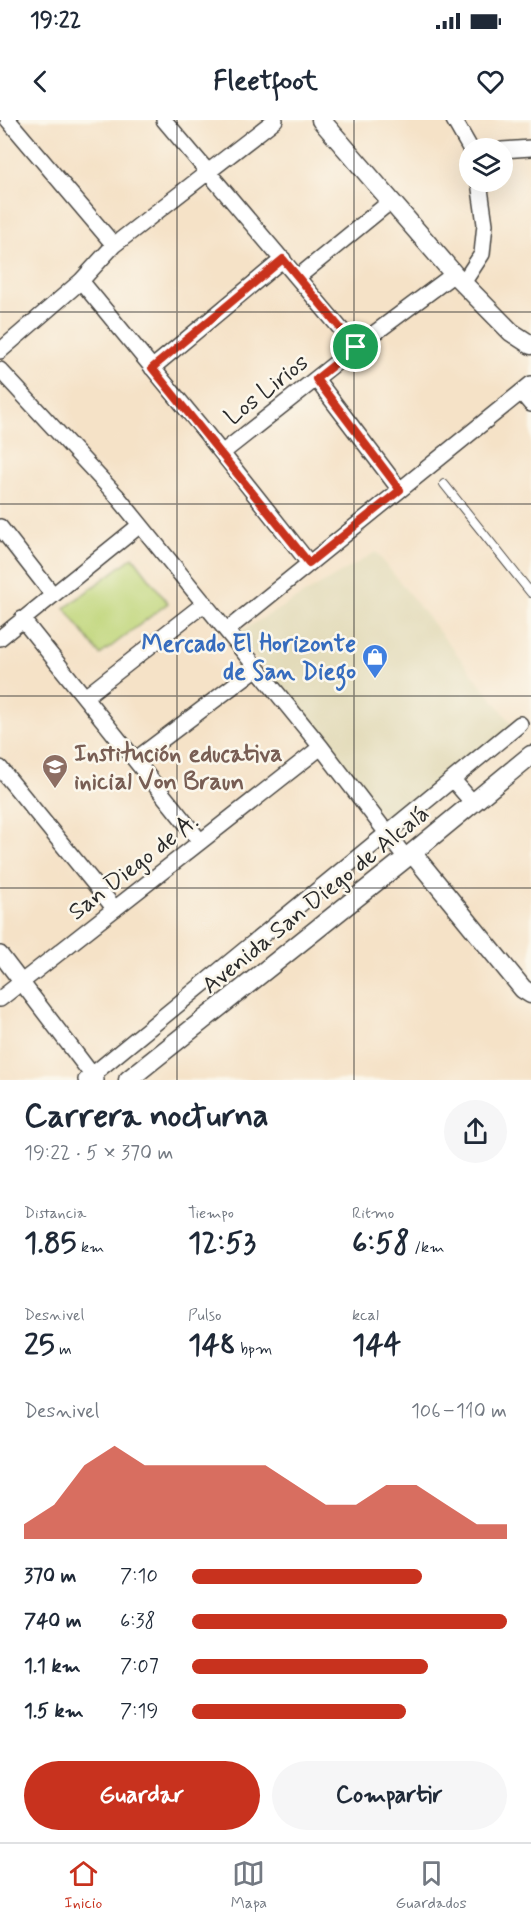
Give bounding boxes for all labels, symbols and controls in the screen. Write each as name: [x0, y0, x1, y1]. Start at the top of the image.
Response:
text: 19:22: [30, 7, 81, 35]
text: Fleetfoot: [213, 64, 318, 99]
icon: back: [24, 65, 57, 98]
icon: heart: [474, 65, 507, 98]
map controls: [459, 138, 513, 192]
button: layers: [459, 138, 513, 192]
pin: [330, 321, 381, 372]
icon: arrive: [339, 330, 372, 363]
street label: Los Lirios: [219, 347, 316, 433]
place label: Mercado El Horizonte de San Diego: [142, 629, 356, 691]
shop icon: Mercado El Horizonte de San Diego: [360, 642, 390, 680]
place label: Institución educativa inicial Von Braun: [74, 739, 282, 798]
school or university icon: Institución educativa inicial Von Braun: [40, 752, 70, 790]
street label: Avenida San Diego de Alcalá: [196, 799, 436, 1002]
street label: San Diego de A.: [62, 807, 205, 928]
text: Carrera nocturna: [24, 1095, 269, 1139]
button: share: [444, 1100, 507, 1163]
text: 19:22 · 5 × 370 m: [24, 1140, 173, 1167]
text: Distancia: [24, 1203, 86, 1224]
text: Tiempo: [188, 1203, 234, 1224]
text: Ritmo: [352, 1203, 394, 1224]
text: 1.85: [24, 1224, 77, 1263]
text: 12:53: [188, 1224, 256, 1263]
text: 6:58: [352, 1224, 410, 1263]
text: km: [77, 1237, 104, 1258]
text: /km: [410, 1237, 444, 1258]
text: Desnivel: [24, 1305, 84, 1326]
text: Pulso: [188, 1305, 222, 1326]
text: kcal: [352, 1305, 379, 1326]
text: 25: [24, 1326, 55, 1365]
text: 148: [188, 1326, 236, 1365]
text: 144: [352, 1326, 401, 1365]
text: m: [55, 1339, 72, 1360]
text: bpm: [236, 1339, 272, 1360]
text: Desnivel: [24, 1398, 99, 1425]
text: 106–110 m: [411, 1398, 507, 1425]
text: 370 m: [24, 1563, 76, 1590]
text: 7:10: [120, 1563, 158, 1590]
text: 740 m: [24, 1608, 82, 1635]
text: 6:38: [120, 1608, 156, 1635]
text: 1.1 km: [24, 1653, 81, 1680]
text: 7:07: [120, 1653, 159, 1680]
text: 1.5 km: [24, 1698, 84, 1725]
text: 7:19: [120, 1698, 158, 1725]
button: Guardar: [24, 1761, 260, 1830]
button: Compartir: [272, 1761, 507, 1830]
tab: Inicio: [64, 1857, 102, 1914]
tab: Mapa: [231, 1857, 267, 1914]
tab: Guardados: [396, 1857, 467, 1914]

